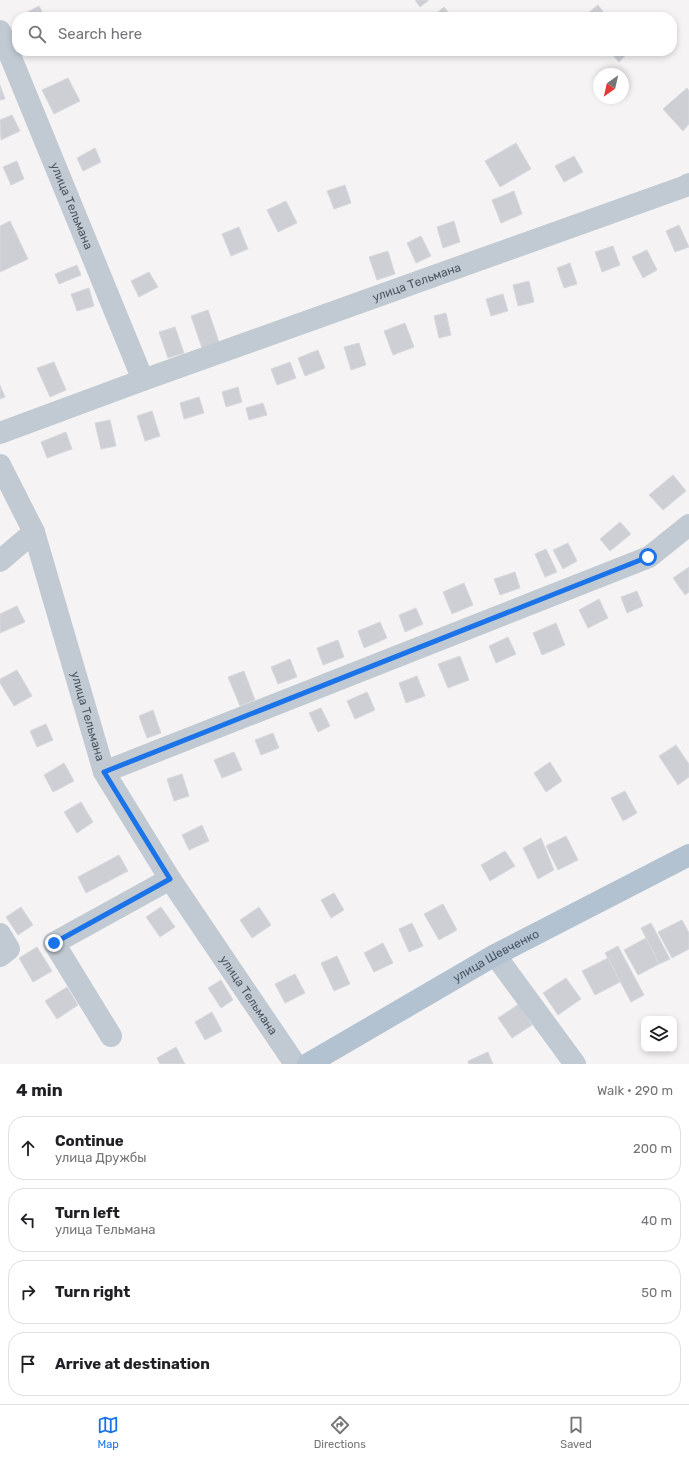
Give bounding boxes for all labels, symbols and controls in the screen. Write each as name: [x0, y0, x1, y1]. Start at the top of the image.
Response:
search box: [12, 12, 677, 56]
icon: search: [26, 23, 48, 45]
text: Search here: [58, 25, 142, 43]
north arrow: [593, 68, 629, 104]
street label: улица Тельмана: [48, 160, 96, 252]
street label: улица Тельмана: [370, 260, 463, 304]
route start: [639, 548, 657, 566]
street label: улица Тельмана: [68, 670, 107, 763]
street label: улица Шевченко: [450, 926, 542, 985]
route end: [45, 934, 63, 952]
street label: улица Тельмана: [217, 953, 280, 1038]
map controls: [641, 1016, 677, 1052]
button: layers: [641, 1016, 677, 1052]
text: 4 min: [16, 1080, 63, 1100]
text: Walk · 290 m: [597, 1083, 673, 1098]
text: Continue: [55, 1132, 124, 1150]
icon: ahead: [17, 1137, 39, 1159]
text: 200 m: [633, 1141, 672, 1156]
text: улица Дружбы: [55, 1150, 147, 1165]
text: Turn left: [55, 1204, 120, 1222]
icon: left: [17, 1209, 39, 1231]
text: 40 m: [641, 1213, 672, 1228]
text: улица Тельмана: [55, 1222, 156, 1237]
icon: right: [17, 1281, 39, 1303]
text: Turn right: [55, 1283, 130, 1301]
text: 50 m: [641, 1285, 672, 1300]
icon: arrive: [17, 1353, 39, 1375]
text: Arrive at destination: [55, 1355, 210, 1373]
tab: Map: [97, 1414, 119, 1451]
tab: Directions: [314, 1414, 366, 1451]
tab: Saved: [560, 1414, 592, 1451]

